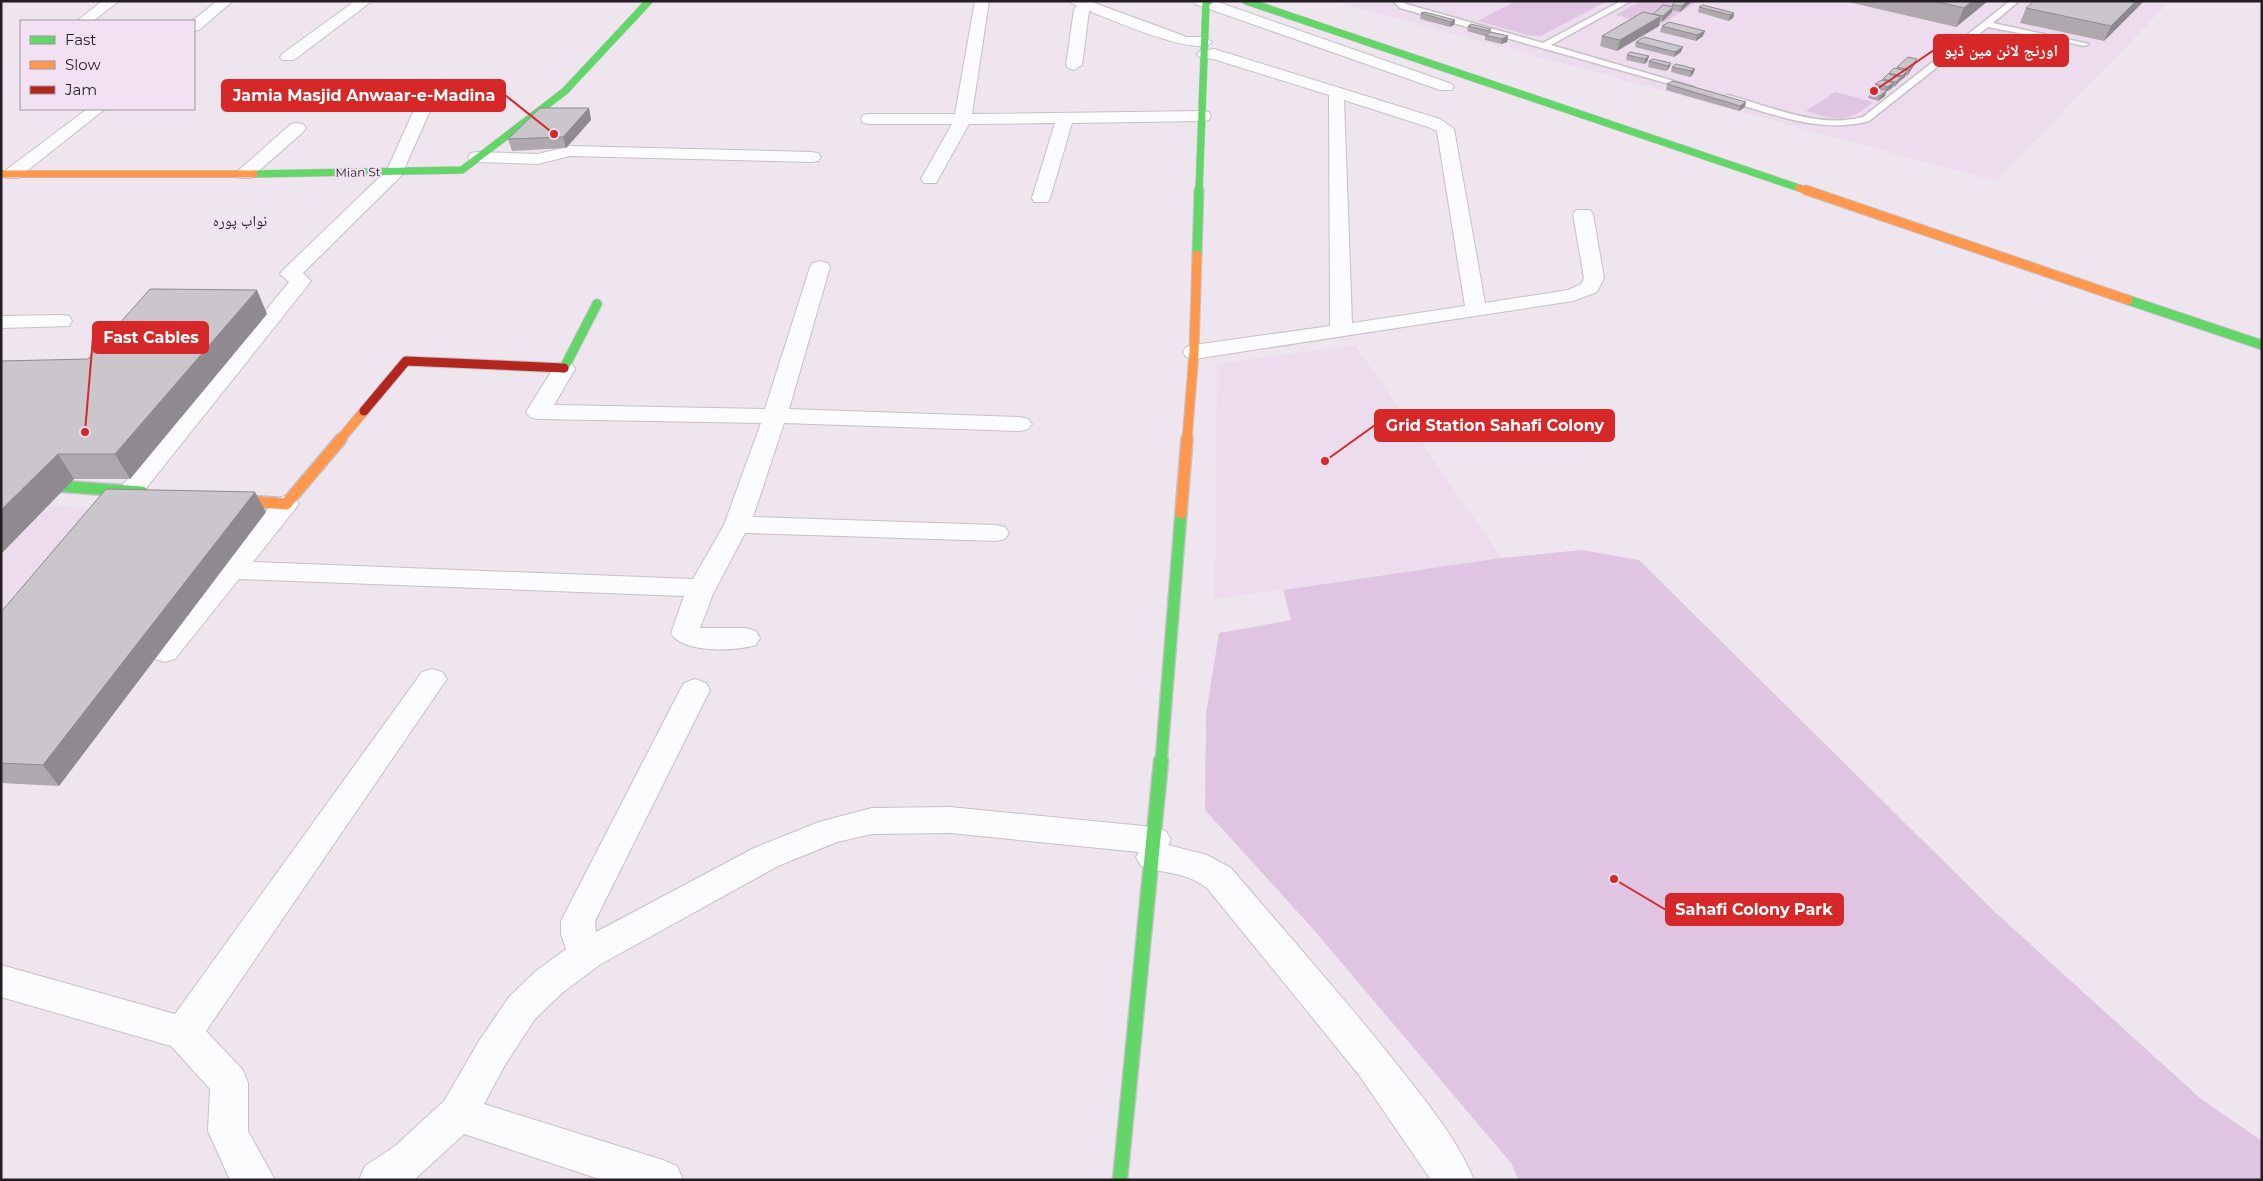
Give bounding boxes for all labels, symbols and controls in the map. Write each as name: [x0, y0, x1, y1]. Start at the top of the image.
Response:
legend: [20, 20, 195, 110]
text: Fast: [65, 30, 96, 49]
callout: اورنج لائن مین ڈپو: [1934, 35, 2068, 66]
text: اورنج لائن مین ڈپو: [1944, 41, 2058, 61]
text: Slow: [65, 55, 101, 74]
text: Jam: [64, 80, 97, 99]
callout: Jamia Masjid Anwaar-e-Madina: [222, 80, 505, 111]
text: Jamia Masjid Anwaar-e-Madina: [232, 86, 495, 105]
street label: Mian St: [335, 164, 381, 180]
district label: نواب پورہ: [213, 211, 267, 230]
callout: Fast Cables: [93, 322, 208, 353]
text: Fast Cables: [103, 328, 199, 347]
callout: Grid Station Sahafi Colony: [1375, 410, 1614, 441]
text: Grid Station Sahafi Colony: [1386, 416, 1605, 435]
callout: Sahafi Colony Park: [1666, 894, 1843, 925]
text: Sahafi Colony Park: [1675, 900, 1833, 919]

